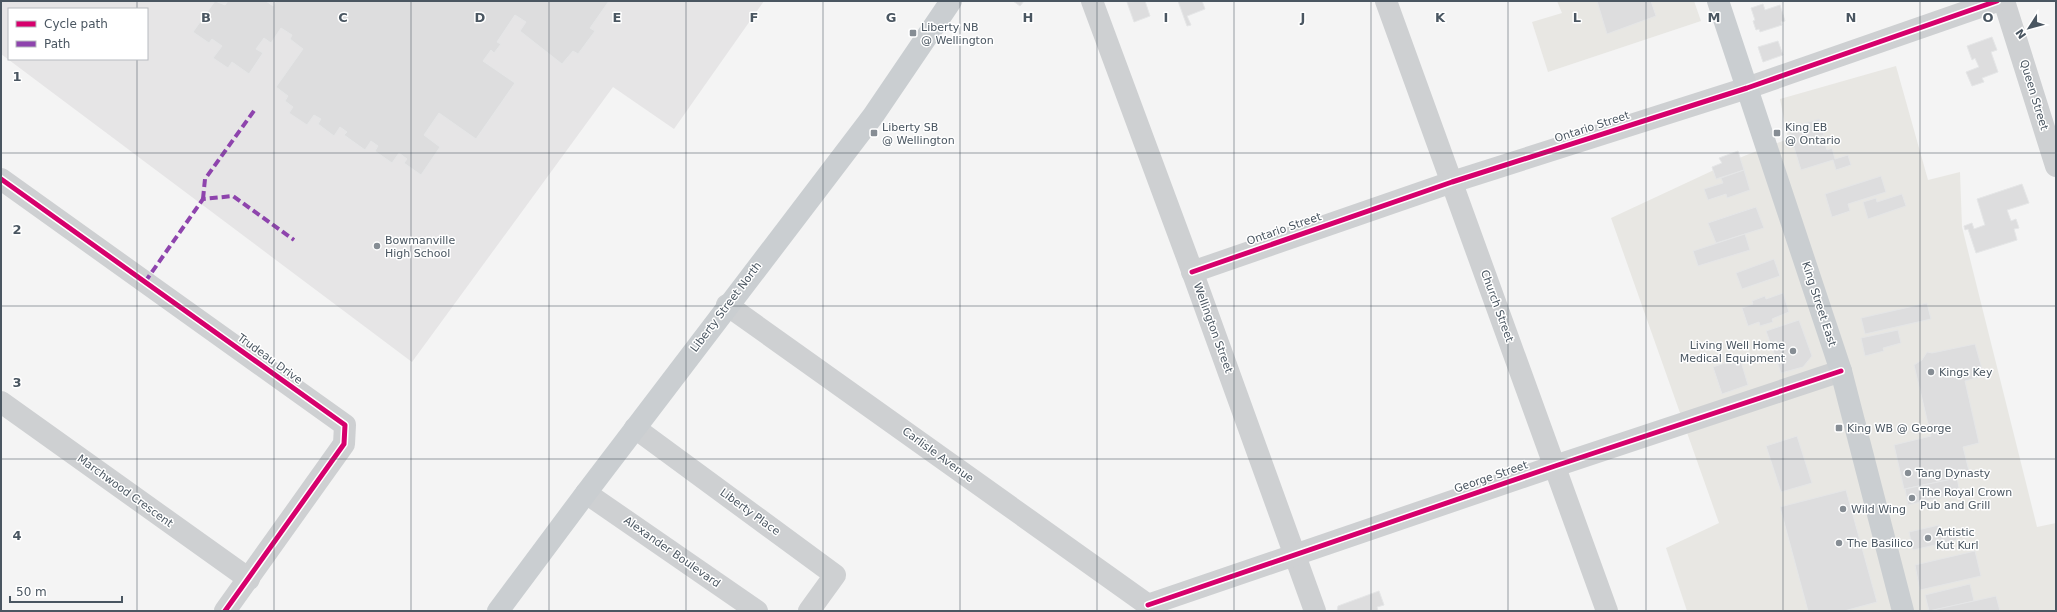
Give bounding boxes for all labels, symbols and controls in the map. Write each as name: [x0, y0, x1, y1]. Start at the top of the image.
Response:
legend: [8, 8, 148, 60]
north arrow: [2009, 8, 2049, 48]
text: B: [201, 10, 211, 25]
text: C: [338, 10, 348, 25]
text: D: [475, 10, 486, 25]
text: E: [613, 10, 621, 25]
text: F: [750, 10, 758, 25]
text: G: [886, 10, 896, 25]
text: H: [1023, 10, 1033, 25]
text: I: [1164, 10, 1168, 25]
text: J: [1300, 10, 1305, 25]
text: K: [1435, 10, 1446, 25]
text: L: [1573, 10, 1581, 25]
text: M: [1708, 10, 1720, 25]
text: N: [1846, 10, 1856, 25]
text: O: [1982, 10, 1994, 25]
text: Cycle path: [44, 17, 108, 31]
place label: Liberty NB @ Wellington: [921, 21, 994, 47]
text: N: [2013, 26, 2029, 41]
marker: Liberty NB @ Wellington: [908, 28, 918, 38]
text: Path: [44, 37, 70, 51]
street label: Queen Street: [2017, 58, 2051, 132]
text: 1: [12, 69, 22, 84]
street label: Ontario Street: [1553, 109, 1632, 145]
place label: Liberty SB @ Wellington: [882, 121, 955, 147]
place label: King EB @ Ontario: [1785, 121, 1841, 147]
marker: Liberty SB @ Wellington: [869, 128, 879, 138]
marker: King EB @ Ontario: [1772, 128, 1782, 138]
street label: Ontario Street: [1245, 210, 1324, 248]
text: 2: [12, 222, 22, 237]
place label: Bowmanville High School: [385, 234, 455, 260]
marker: Bowmanville High School: [372, 241, 382, 251]
street label: Liberty Street North: [688, 259, 764, 355]
street label: King Street East: [1799, 260, 1839, 349]
street label: Church Street: [1478, 268, 1516, 344]
street label: Wellington Street: [1191, 281, 1236, 376]
street label: Trudeau Drive: [234, 331, 305, 387]
place label: Living Well Home Medical Equipment: [1680, 339, 1786, 365]
marker: Living Well Home Medical Equipment: [1788, 346, 1798, 356]
place label: Kings Key: [1939, 366, 1993, 379]
marker: Kings Key: [1926, 367, 1936, 377]
text: 3: [12, 375, 22, 390]
place label: King WB @ George: [1847, 422, 1951, 435]
marker: King WB @ George: [1834, 423, 1844, 433]
street label: Carlisle Avenue: [900, 425, 976, 485]
street label: Marchwood Crescent: [75, 452, 176, 530]
street label: George Street: [1452, 458, 1530, 496]
place label: Tang Dynasty: [1915, 467, 1991, 480]
marker: Tang Dynasty: [1903, 468, 1913, 478]
street label: Liberty Place: [717, 486, 783, 538]
place label: The Royal Crown Pub and Grill: [1919, 486, 2012, 512]
marker: The Royal Crown Pub and Grill: [1907, 493, 1917, 503]
place label: Wild Wing: [1851, 503, 1906, 516]
marker: Wild Wing: [1838, 504, 1848, 514]
street label: Alexander Boulevard: [621, 514, 723, 590]
place label: Artistic Kut Kurl: [1936, 526, 1979, 552]
text: 4: [12, 528, 22, 543]
marker: Artistic Kut Kurl: [1923, 533, 1933, 543]
place label: The Basilico: [1846, 537, 1913, 550]
marker: The Basilico: [1834, 538, 1844, 548]
scale bar: [10, 578, 122, 604]
text: 50 m: [16, 585, 47, 599]

